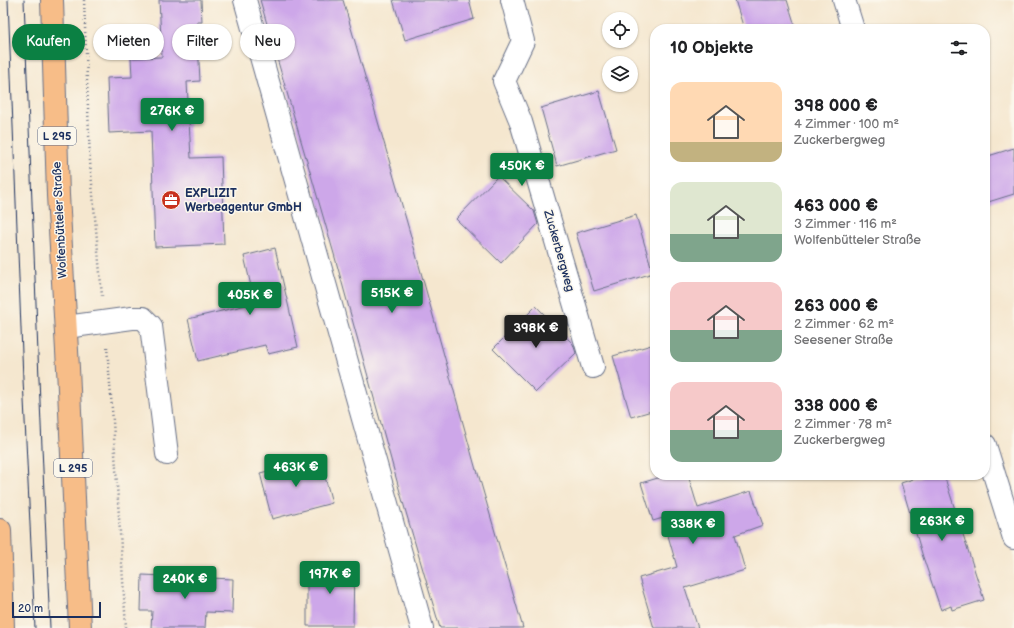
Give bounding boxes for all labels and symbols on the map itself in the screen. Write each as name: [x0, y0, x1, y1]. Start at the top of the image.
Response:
pin: 276K €: [139, 98, 205, 132]
road number: L 295: [38, 127, 76, 145]
pin: 450K €: [489, 153, 555, 187]
street label: Wolfenbütteler Straße: [49, 161, 71, 279]
place label: EXPLIZIT Werbeagentur GmbH: [185, 186, 302, 215]
office icon: EXPLIZIT Werbeagentur GmbH: [160, 189, 182, 211]
street label: Zuckerbergweg: [540, 208, 578, 294]
pin: 515K €: [359, 280, 425, 314]
pin: 405K €: [217, 282, 283, 316]
pin: 398K €: [503, 315, 569, 349]
pin: 463K €: [263, 454, 329, 488]
road number: L 295: [54, 459, 92, 477]
pin: 263K €: [909, 508, 975, 542]
pin: 338K €: [660, 511, 726, 545]
pin: 197K €: [297, 561, 363, 595]
pin: 240K €: [152, 566, 218, 600]
scale bar: [12, 600, 101, 619]

